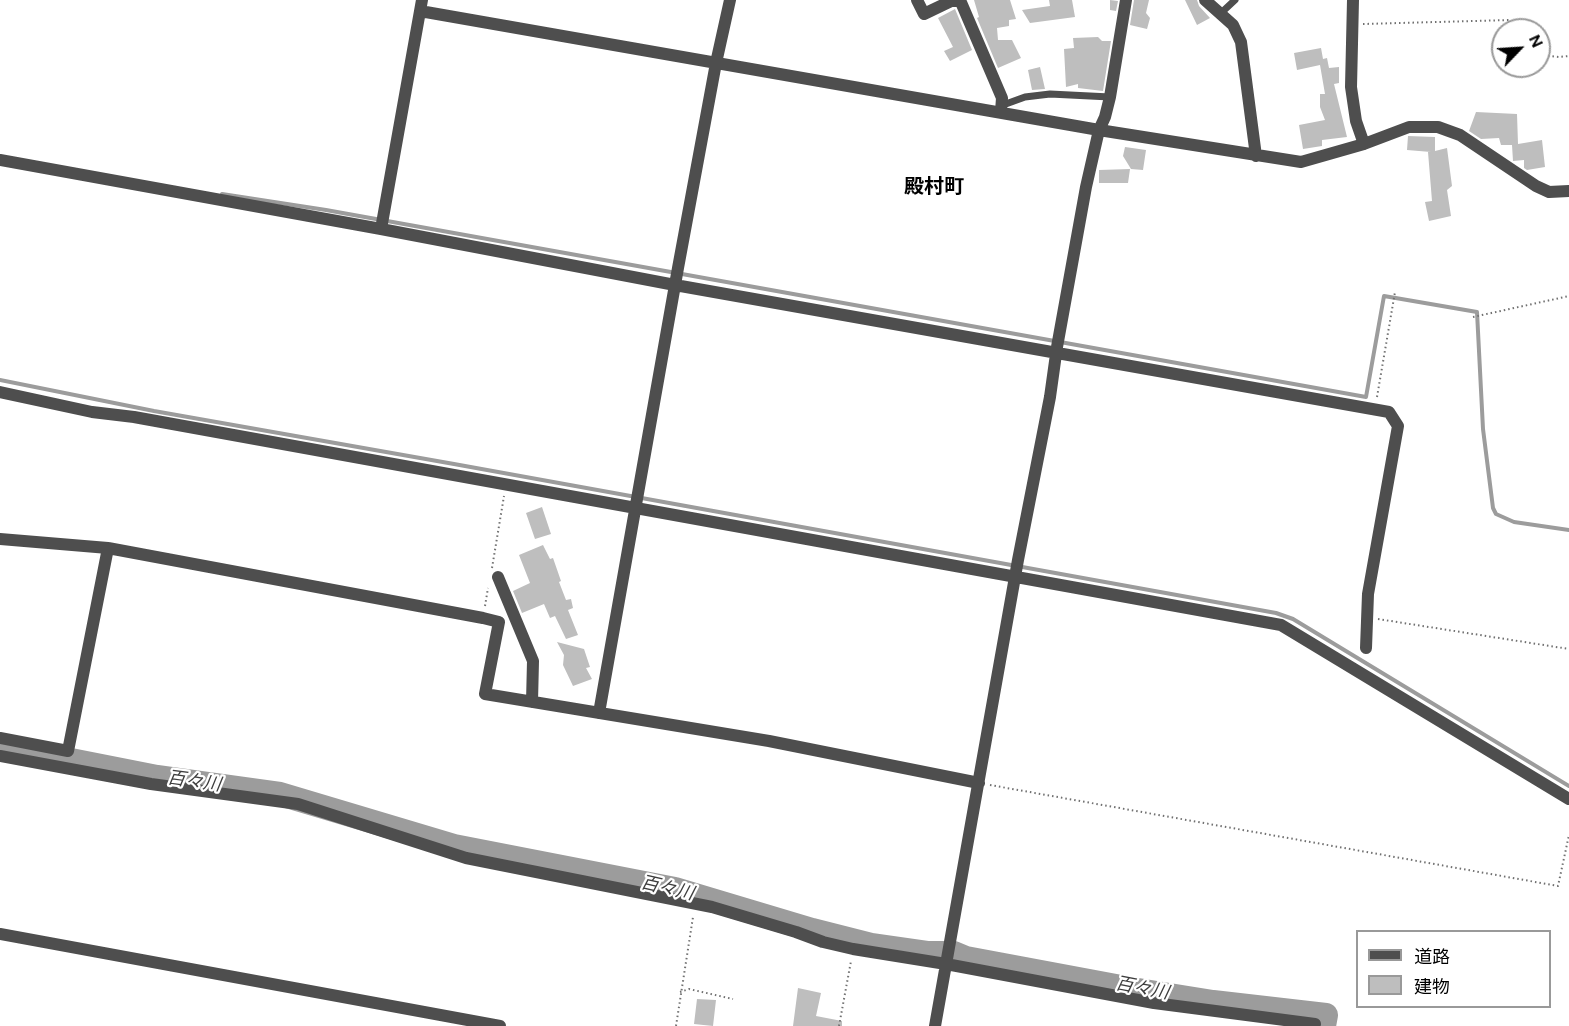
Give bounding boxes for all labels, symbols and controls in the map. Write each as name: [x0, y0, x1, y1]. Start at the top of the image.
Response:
north arrow: [1491, 18, 1551, 78]
text: N: [1524, 31, 1548, 51]
district label: 殿村町: [904, 176, 964, 200]
water label: 百々川: [166, 768, 222, 796]
water label: 百々川: [638, 872, 696, 906]
legend: [1356, 930, 1551, 1008]
text: 道路: [1414, 945, 1450, 969]
water label: 百々川: [1113, 973, 1171, 1005]
text: 建物: [1414, 975, 1450, 999]

